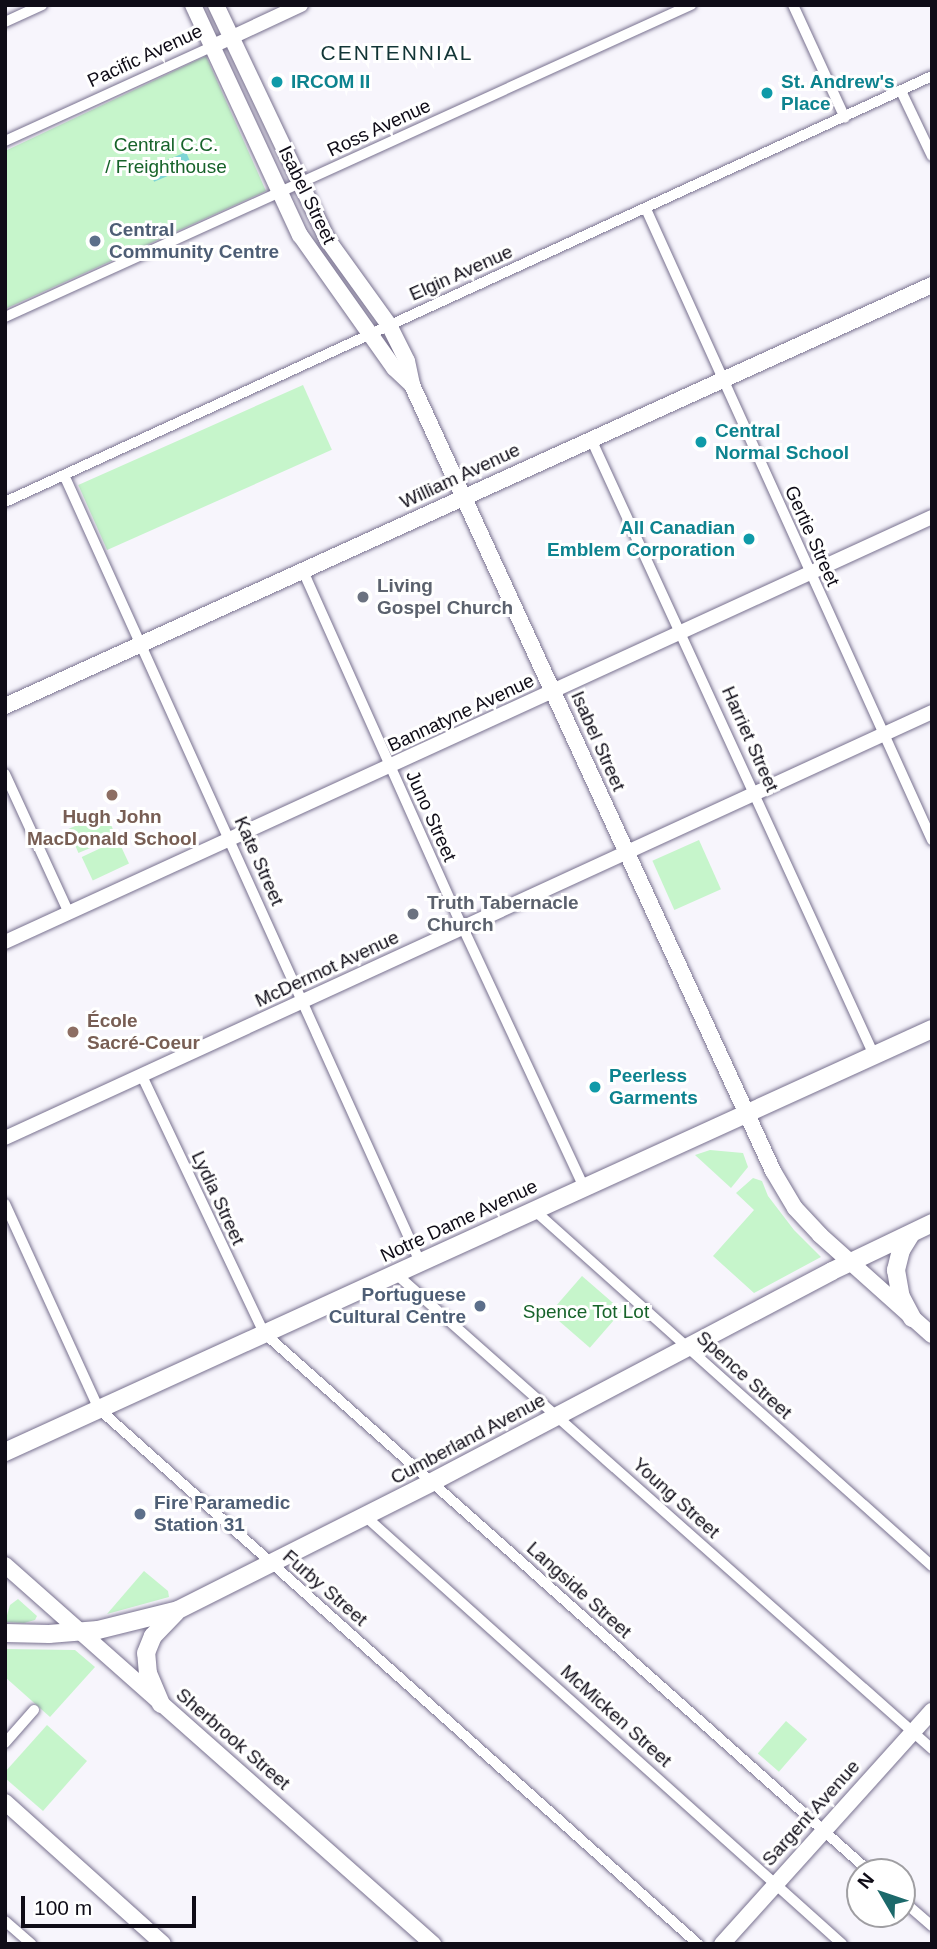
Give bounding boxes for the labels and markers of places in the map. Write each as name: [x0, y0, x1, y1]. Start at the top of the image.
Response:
place label: IRCOM II: [291, 71, 370, 93]
place label: St. Andrew's Place: [781, 71, 895, 115]
marker: IRCOM II: [269, 74, 285, 90]
marker: St. Andrew's Place: [759, 85, 775, 101]
place label: Central Community Centre: [109, 219, 279, 263]
marker: Central Community Centre: [87, 233, 103, 249]
place label: Central Normal School: [715, 420, 849, 464]
marker: Central Normal School: [693, 434, 709, 450]
place label: All Canadian Emblem Corporation: [547, 517, 735, 561]
marker: All Canadian Emblem Corporation: [741, 531, 757, 547]
place label: Living Gospel Church: [377, 575, 513, 619]
marker: Living Gospel Church: [355, 589, 371, 605]
marker: Hugh John MacDonald School: [104, 787, 120, 803]
place label: Hugh John MacDonald School: [27, 806, 197, 850]
place label: Truth Tabernacle Church: [427, 892, 579, 936]
marker: Truth Tabernacle Church: [405, 906, 421, 922]
place label: École Sacré-Coeur: [87, 1010, 200, 1054]
marker: École Sacré-Coeur: [65, 1024, 81, 1040]
place label: Peerless Garments: [609, 1065, 698, 1109]
marker: Peerless Garments: [587, 1079, 603, 1095]
place label: Portuguese Cultural Centre: [329, 1284, 466, 1328]
marker: Portuguese Cultural Centre: [472, 1298, 488, 1314]
place label: Fire Paramedic Station 31: [154, 1492, 290, 1536]
marker: Fire Paramedic Station 31: [132, 1506, 148, 1522]

